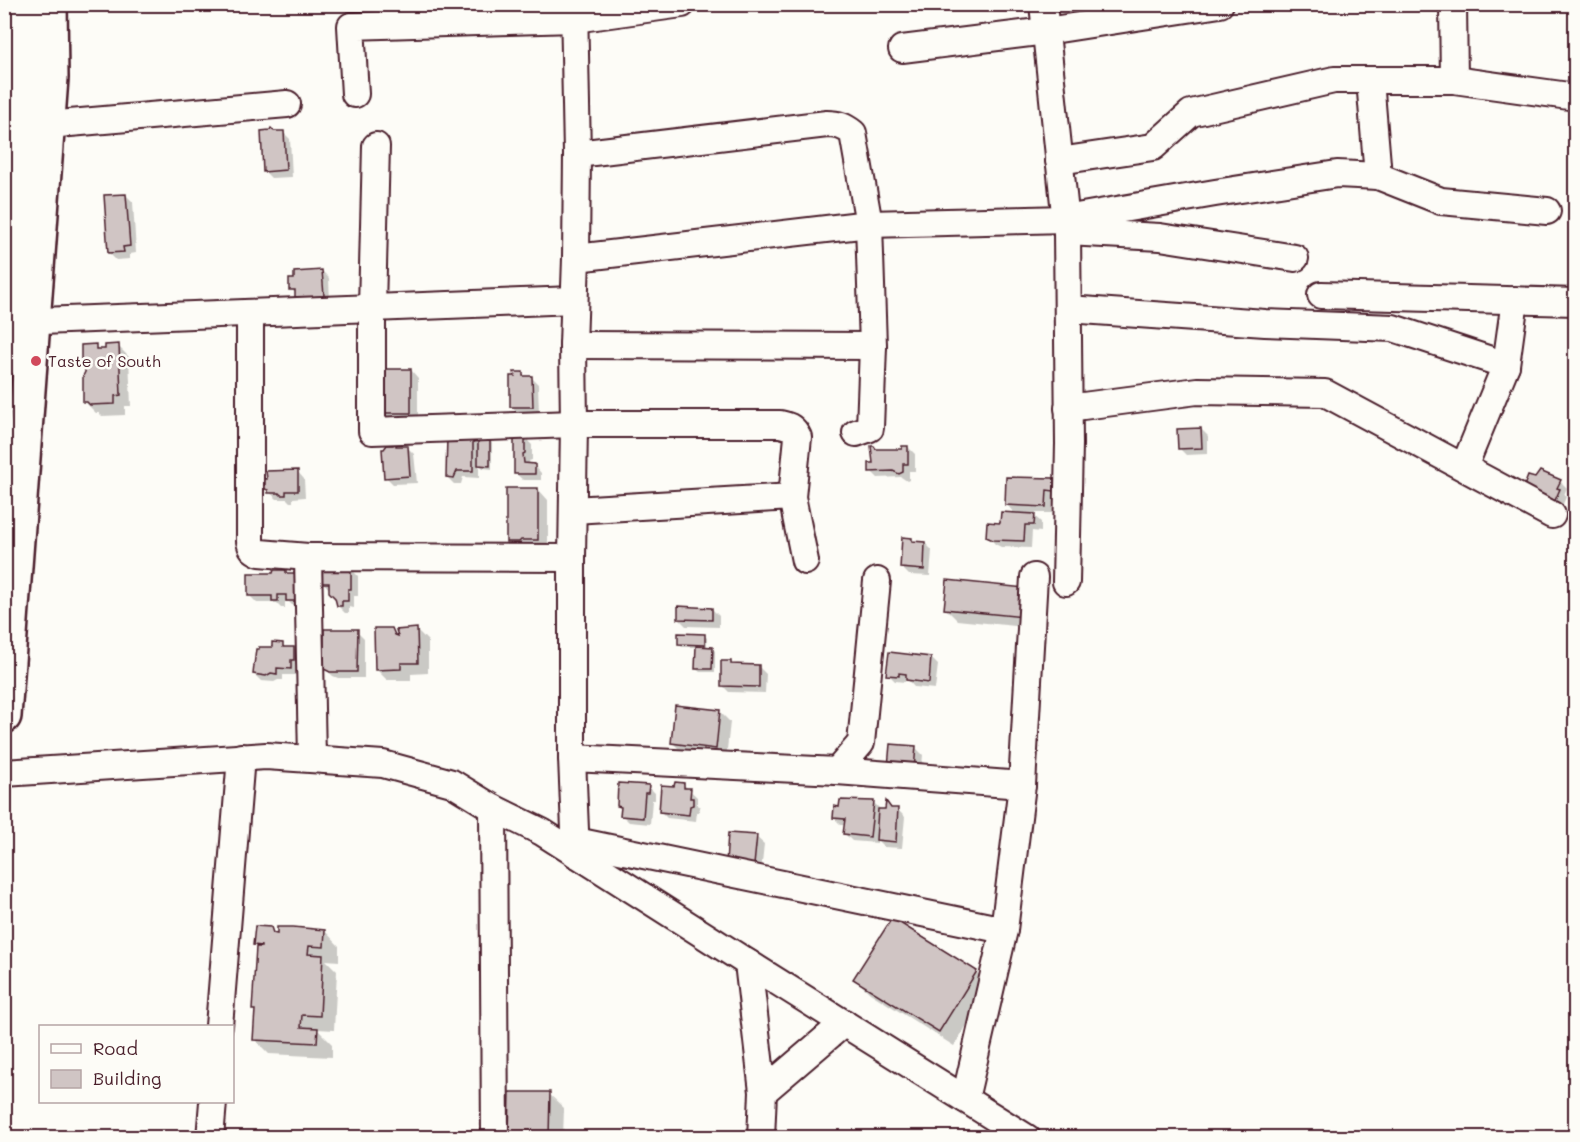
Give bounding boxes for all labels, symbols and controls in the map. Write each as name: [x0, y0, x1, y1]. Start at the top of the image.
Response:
place label: Taste of South: [48, 350, 161, 371]
marker: Taste of South: [29, 354, 43, 368]
legend: [39, 1025, 234, 1103]
text: Road: [93, 1036, 138, 1060]
text: Building: [93, 1066, 161, 1090]

